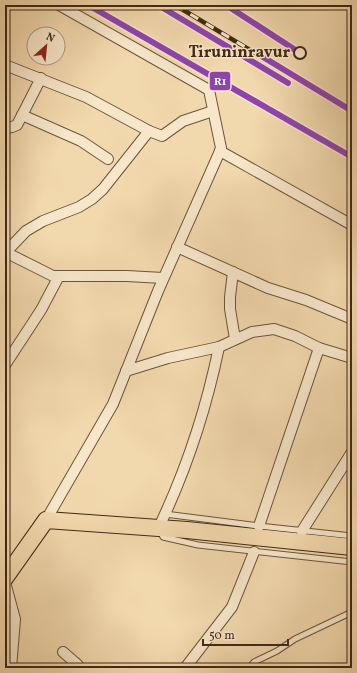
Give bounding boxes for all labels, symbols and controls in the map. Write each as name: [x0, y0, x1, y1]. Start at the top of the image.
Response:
north arrow: [26, 26, 66, 66]
text: N: [43, 30, 57, 47]
place label: Tiruninravur: [188, 42, 290, 64]
marker: Tiruninravur: [293, 46, 307, 60]
line badge: R1: [209, 71, 231, 91]
text: R1: [214, 75, 226, 90]
scale bar: [203, 621, 288, 647]
text: 50 m: [209, 628, 235, 644]

